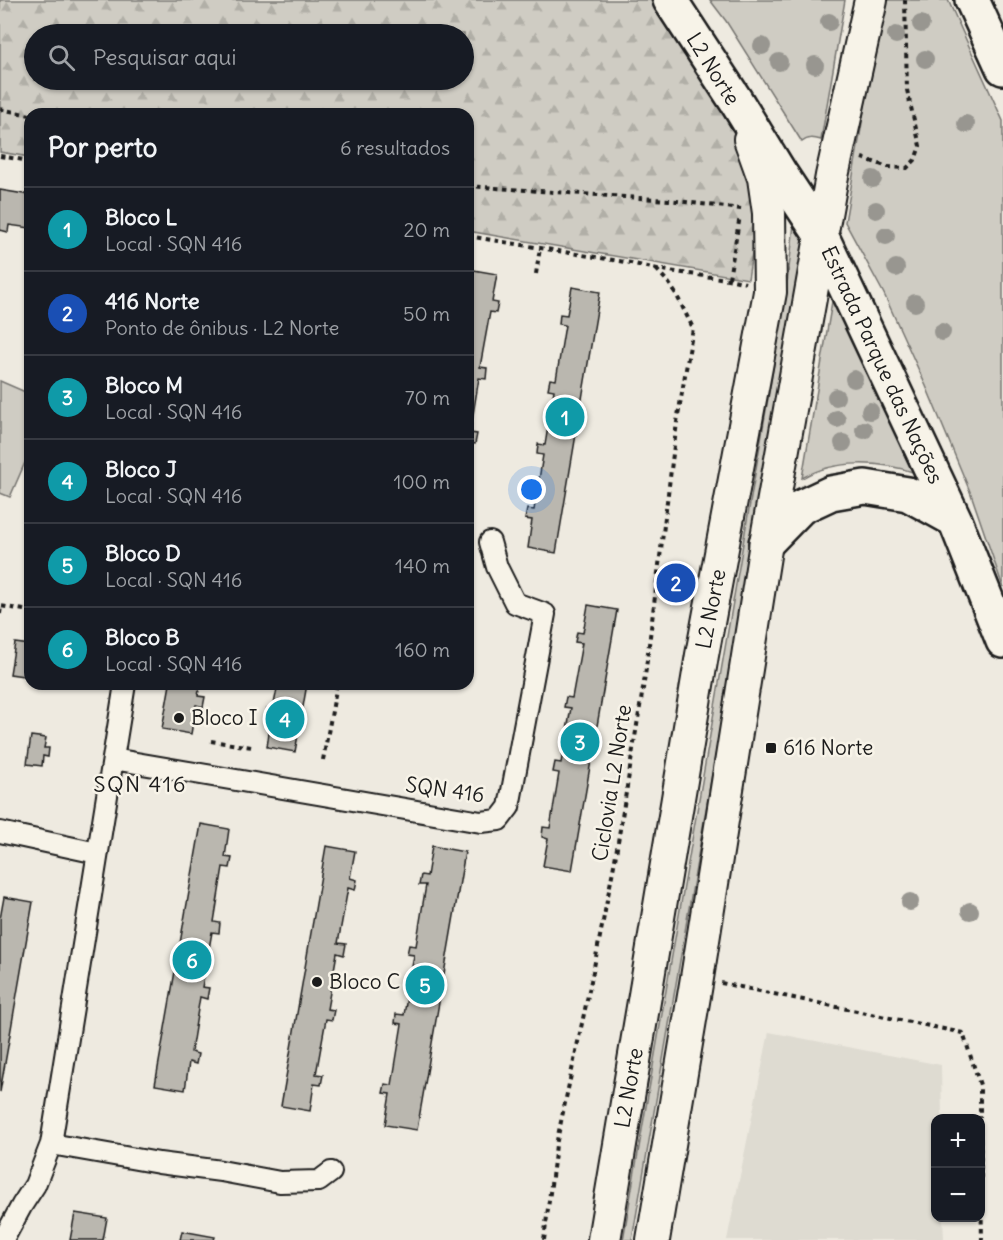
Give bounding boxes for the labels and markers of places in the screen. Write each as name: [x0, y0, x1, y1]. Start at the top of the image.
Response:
pin: 1: [546, 394, 584, 440]
pin: 2: [656, 560, 696, 606]
pin: 4: [266, 696, 304, 742]
place label: Bloco I: [191, 704, 258, 731]
marker: Bloco I: [172, 711, 186, 725]
pin: 3: [560, 720, 600, 764]
place label: 616 Norte: [783, 734, 873, 761]
marker: 616 Norte: [764, 741, 778, 755]
pin: 6: [172, 938, 212, 982]
pin: 5: [406, 962, 444, 1008]
place label: Bloco C: [329, 968, 401, 995]
marker: Bloco C: [310, 975, 324, 989]

